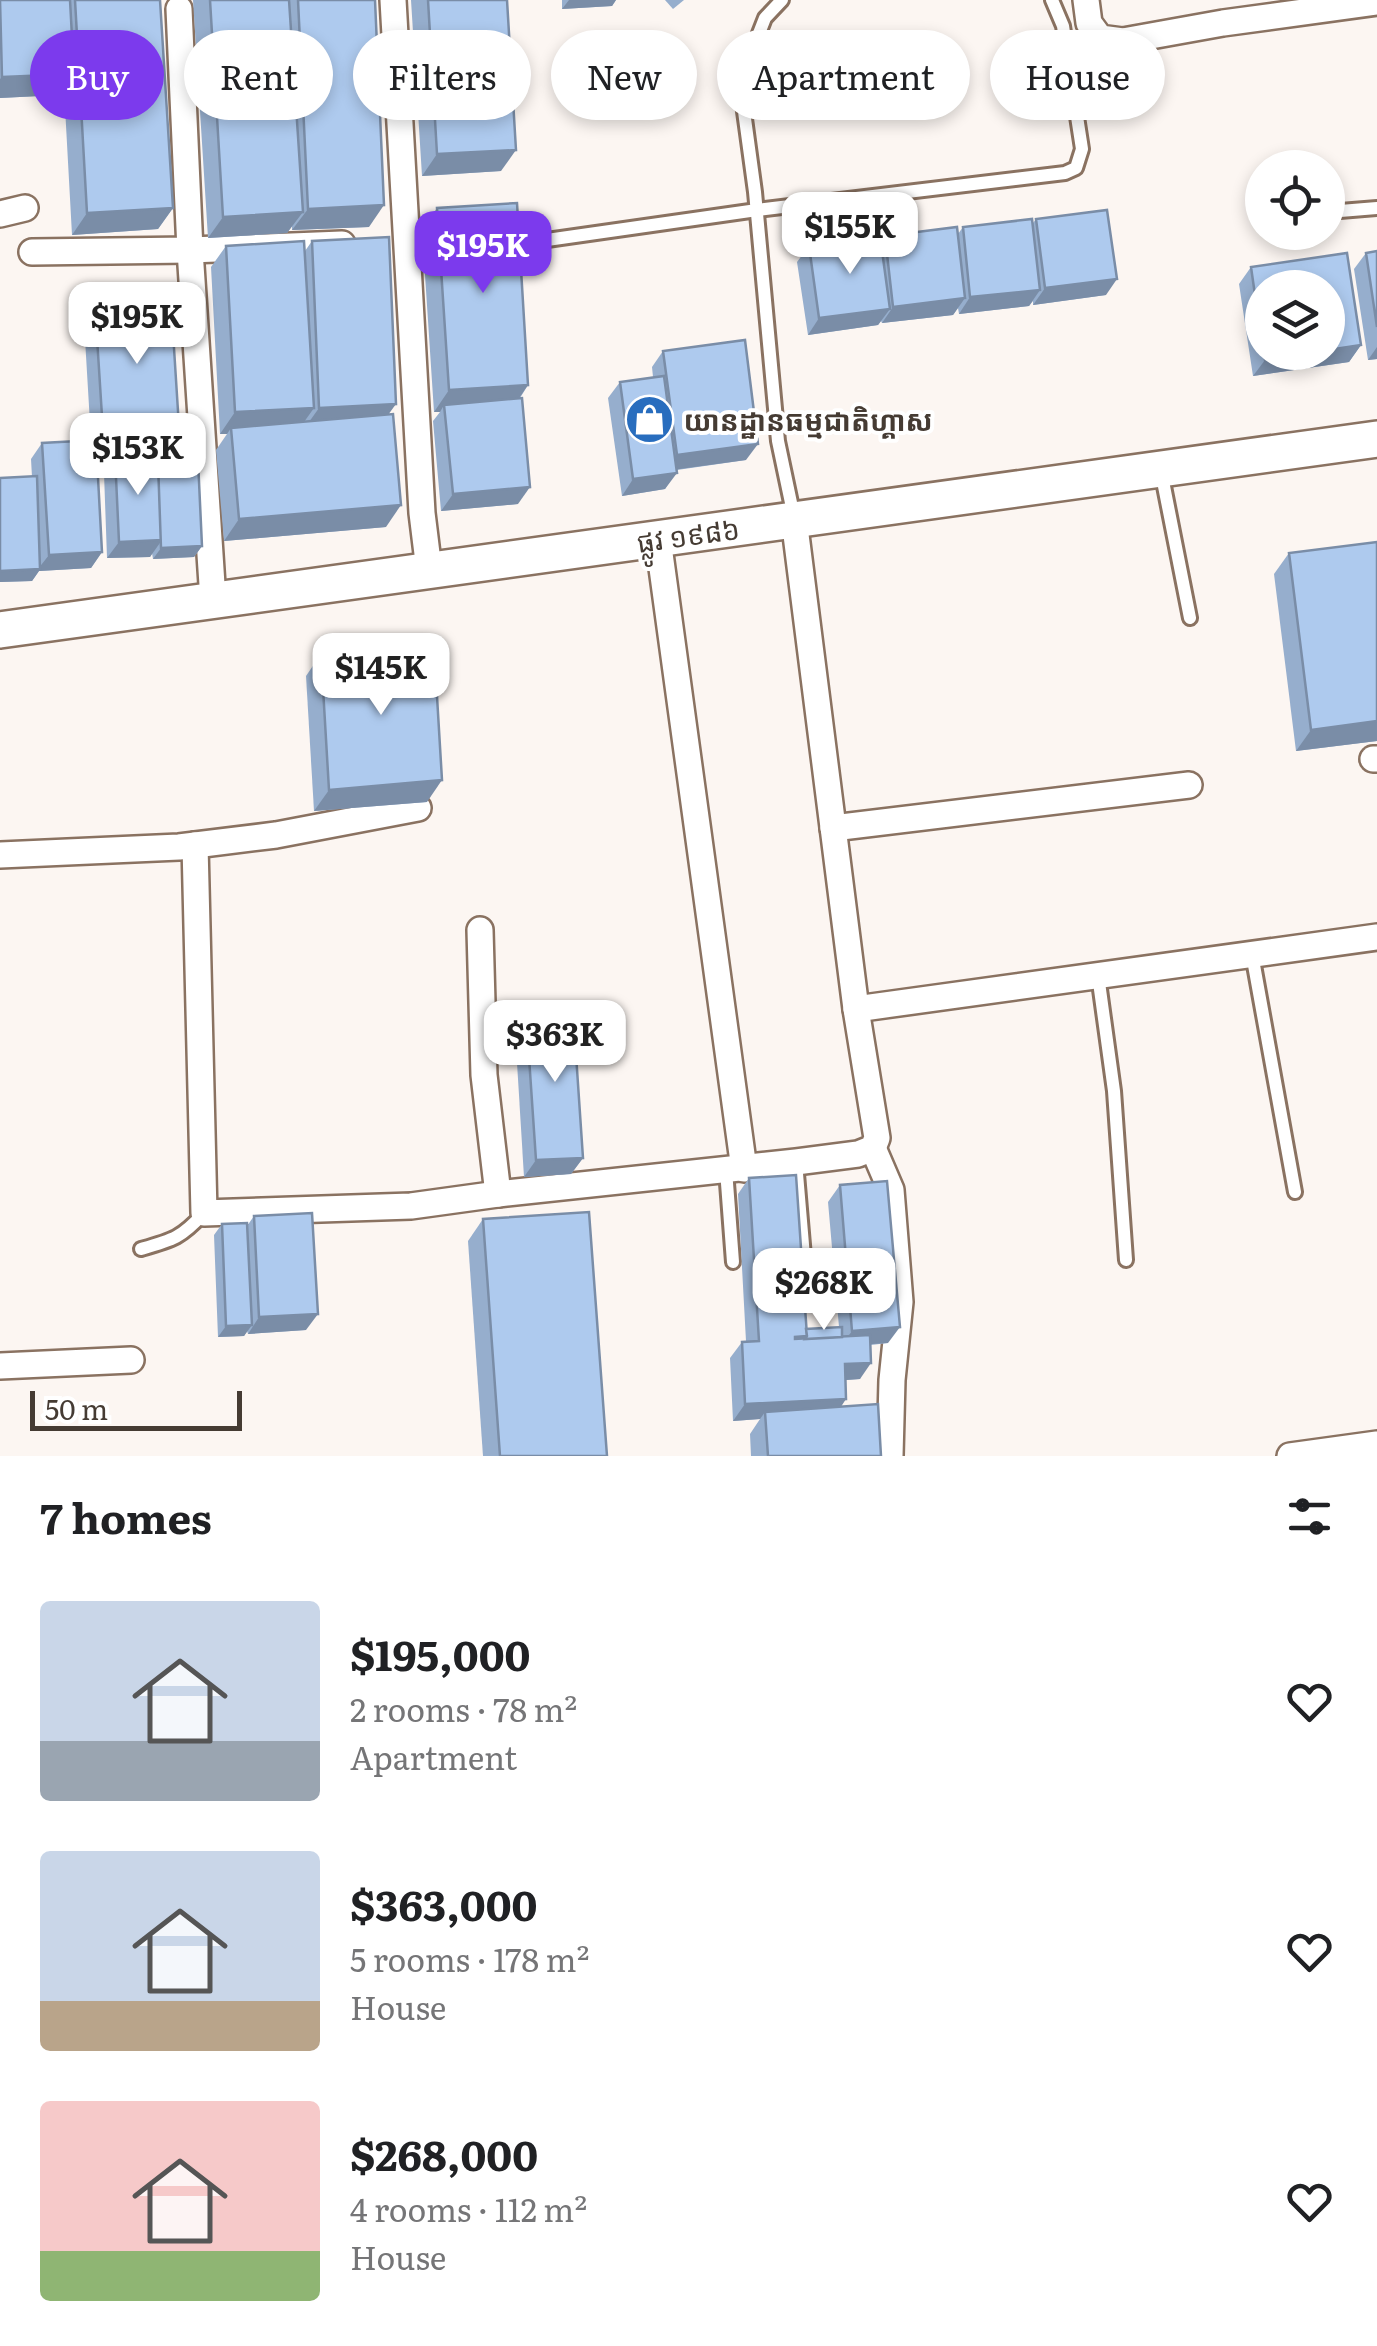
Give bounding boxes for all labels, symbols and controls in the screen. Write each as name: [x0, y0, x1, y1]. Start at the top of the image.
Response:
chip: Buy: [30, 30, 164, 120]
chip: Rent: [184, 30, 333, 120]
chip: Filters: [353, 30, 531, 120]
chip: New: [551, 30, 697, 120]
chip: Apartment: [717, 30, 970, 120]
chip: House: [990, 30, 1165, 120]
map controls: [1245, 150, 1345, 370]
button: locate: [1245, 150, 1345, 250]
pin: $155K: [780, 192, 920, 277]
text: $155K: [804, 200, 896, 248]
pin: $195K: [413, 211, 553, 296]
text: $195K: [437, 219, 529, 267]
button: layers: [1245, 270, 1345, 370]
pin: $195K: [67, 282, 207, 367]
text: $195K: [91, 290, 183, 338]
shop icon: យានដ្ឋានធម្មជាតិហ្គាស: [623, 393, 675, 445]
place label: យានដ្ឋានធម្មជាតិហ្គាស: [684, 398, 933, 440]
pin: $153K: [68, 413, 208, 498]
text: $153K: [92, 421, 184, 469]
street label: ផ្លូវ ១៩៨៦: [634, 506, 743, 568]
pin: $145K: [311, 633, 451, 718]
text: $145K: [335, 641, 427, 689]
pin: $363K: [485, 1000, 625, 1085]
text: $363K: [506, 1008, 604, 1056]
pin: $268K: [754, 1248, 894, 1333]
text: $268K: [775, 1256, 873, 1304]
scale bar: [30, 1386, 242, 1430]
text: 50 m: [45, 1387, 108, 1429]
text: 7 homes: [40, 1485, 212, 1547]
icon: filters: [1282, 1489, 1337, 1544]
text: $195,000: [350, 1622, 530, 1684]
icon: home: [120, 1641, 240, 1761]
icon: heart: [1282, 1674, 1337, 1729]
text: 2 rooms · 78 m²: [350, 1684, 577, 1732]
text: Apartment: [350, 1732, 517, 1780]
text: $363,000: [350, 1872, 538, 1934]
icon: home: [120, 1891, 240, 2011]
icon: heart: [1282, 1924, 1337, 1979]
text: 5 rooms · 178 m²: [350, 1934, 589, 1982]
text: House: [350, 1982, 446, 2030]
text: $268,000: [350, 2122, 538, 2184]
icon: home: [120, 2141, 240, 2261]
icon: heart: [1282, 2174, 1337, 2229]
text: 4 rooms · 112 m²: [350, 2184, 587, 2232]
text: House: [350, 2232, 446, 2280]

